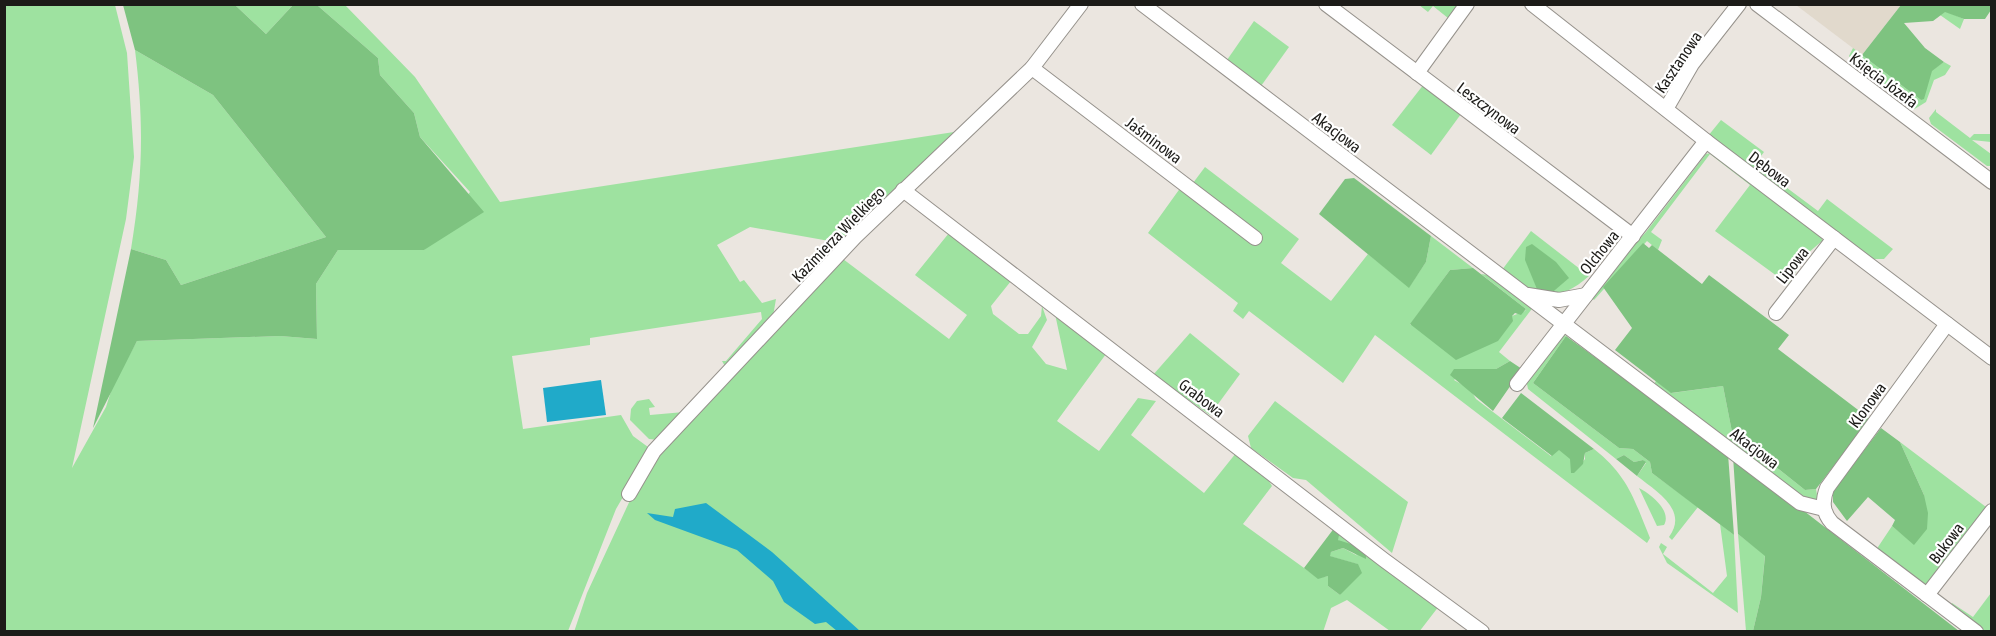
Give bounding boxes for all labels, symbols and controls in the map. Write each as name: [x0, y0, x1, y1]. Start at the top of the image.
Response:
street label: Kasztanowa: [1651, 28, 1705, 96]
street label: Księcia Józefa: [1846, 48, 1922, 112]
street label: Leszczynowa: [1453, 78, 1524, 139]
street label: Akacjowa: [1309, 108, 1365, 157]
street label: Jaśminowa: [1122, 113, 1186, 167]
street label: Dębowa: [1745, 147, 1795, 191]
street label: Kazimierza Wielkiego: [788, 183, 889, 286]
street label: Olchowa: [1576, 226, 1622, 278]
street label: Lipowa: [1772, 243, 1813, 288]
street label: Grabowa: [1176, 375, 1228, 421]
street label: Klonowa: [1845, 379, 1889, 431]
street label: Akacjowa: [1727, 424, 1783, 473]
street label: Bukowa: [1925, 519, 1967, 567]

